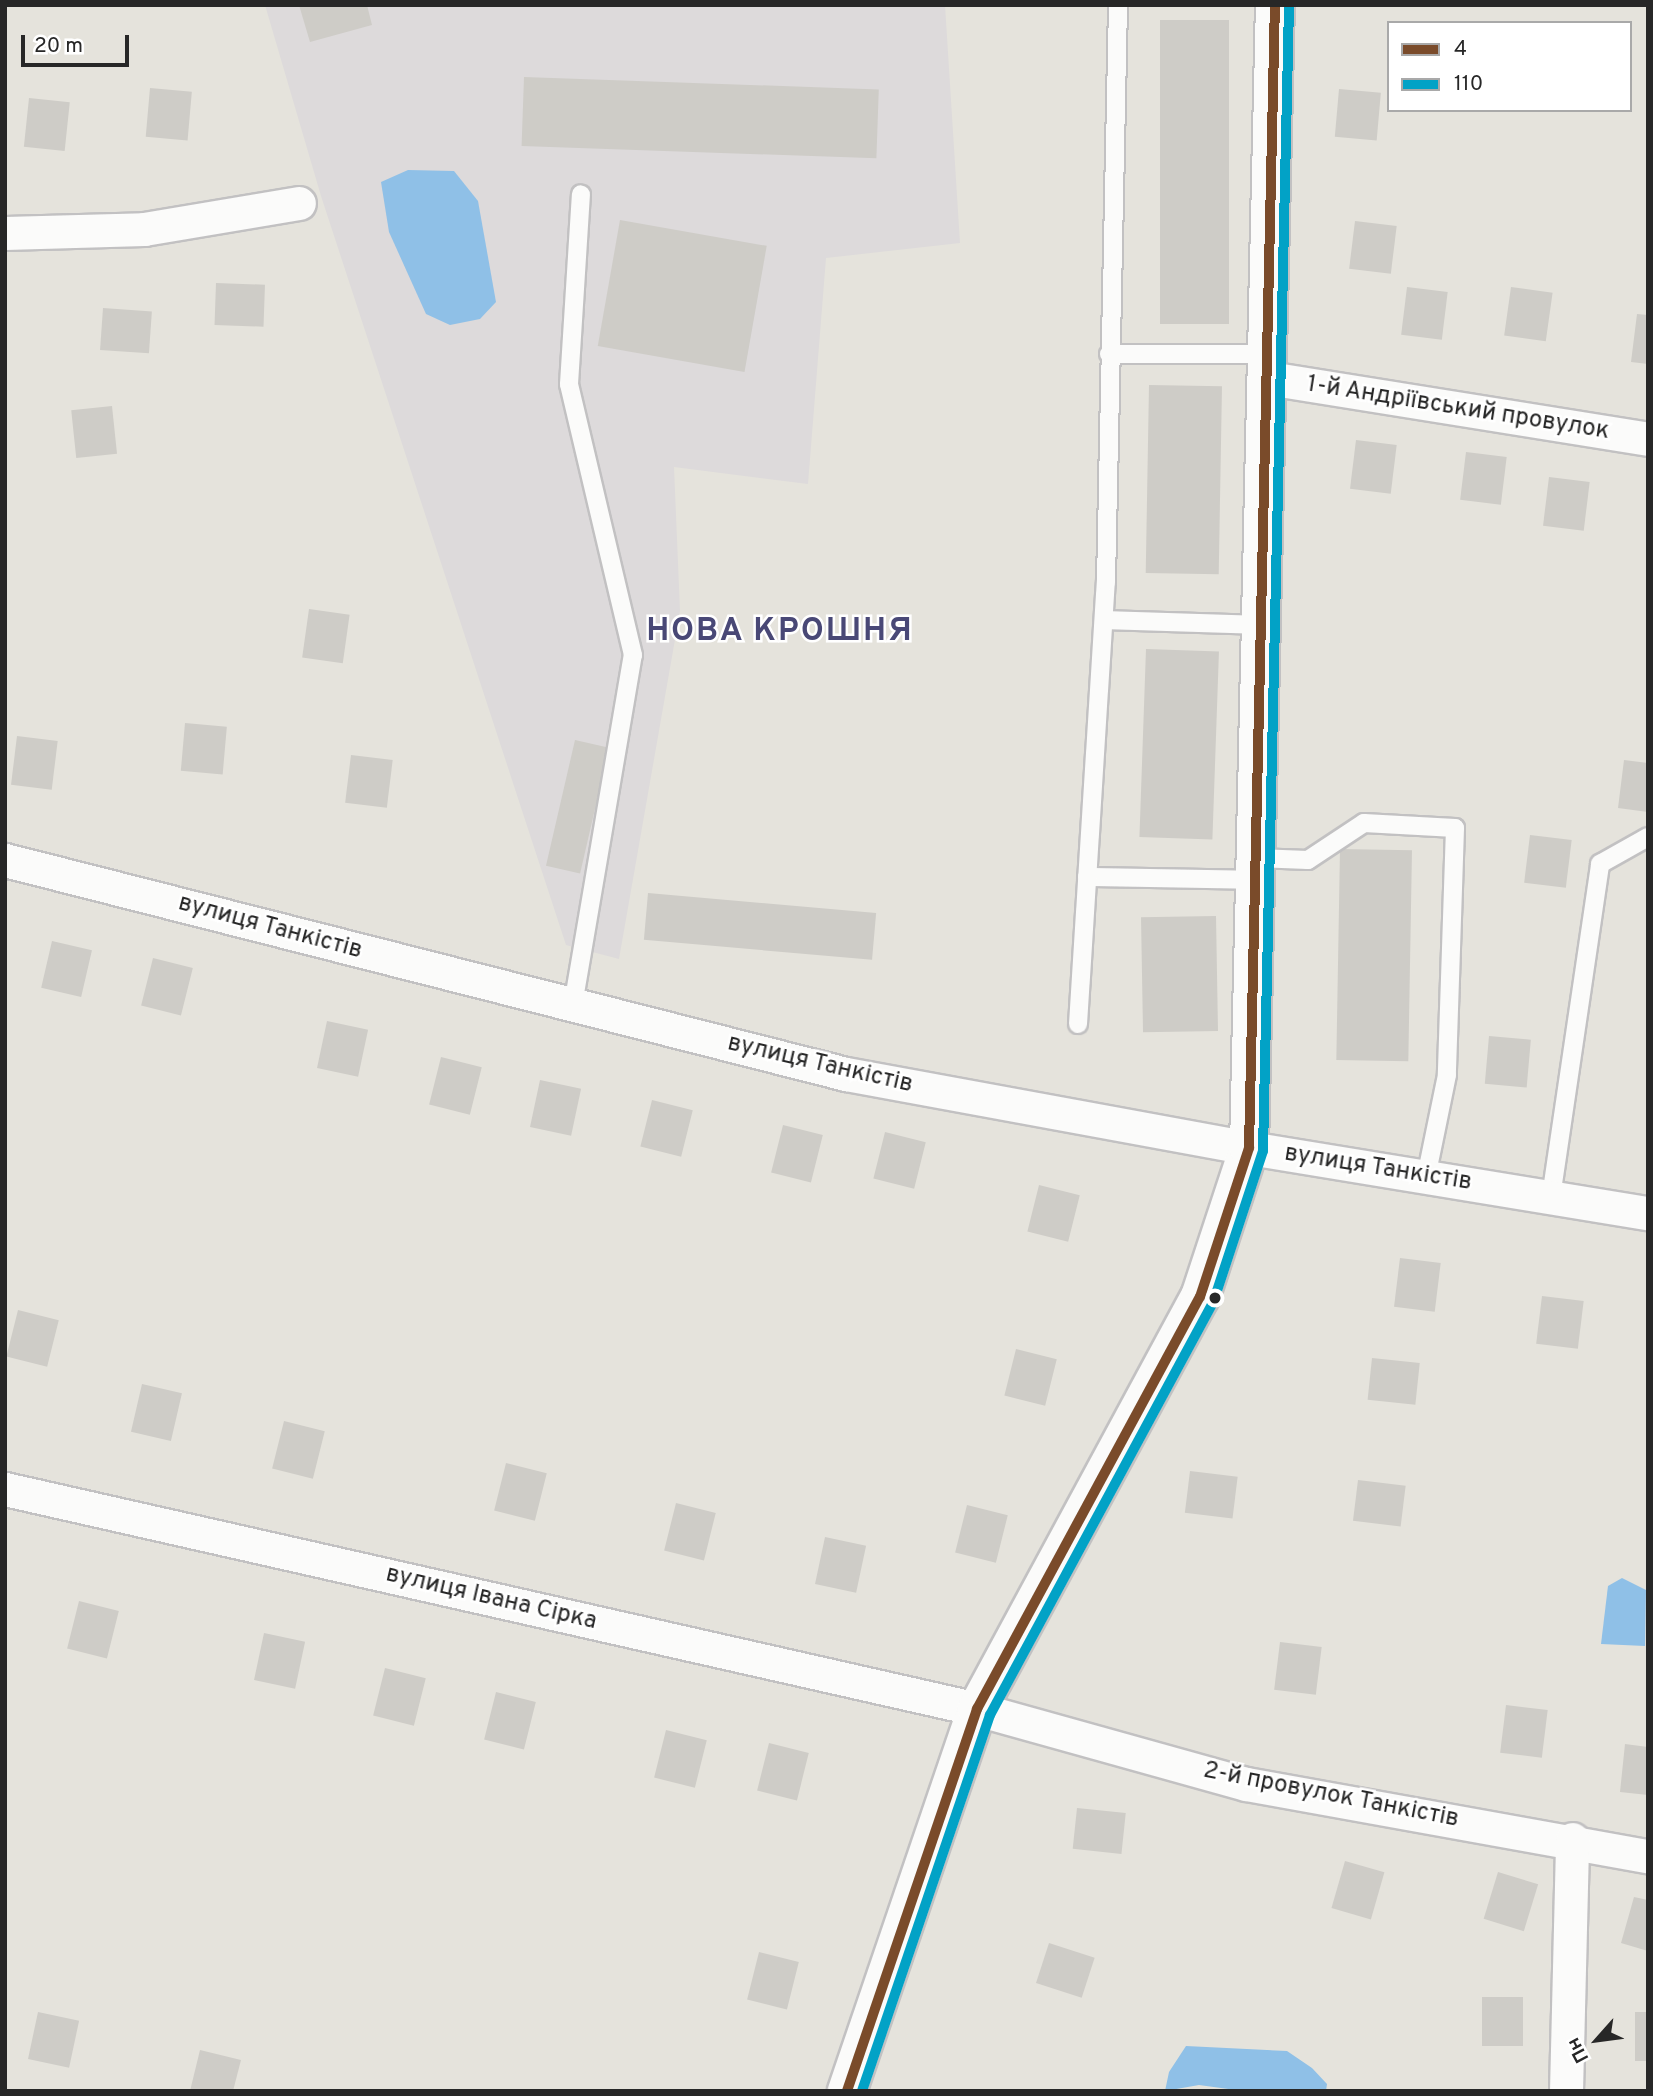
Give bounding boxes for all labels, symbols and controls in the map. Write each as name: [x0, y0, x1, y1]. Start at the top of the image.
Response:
scale bar: [24, 21, 133, 65]
legend: [1387, 21, 1632, 112]
text: 20 m: [34, 33, 83, 60]
text: 4: [1454, 36, 1467, 63]
text: 110: [1454, 71, 1483, 98]
street label: 1-й Андріївський провулок: [1304, 371, 1612, 447]
district label: НОВА КРОШНЯ: [647, 613, 913, 651]
street label: вулиця Танкістів: [174, 889, 366, 967]
street label: вулиця Танкістів: [724, 1030, 916, 1100]
street label: вулиця Танкістів: [1282, 1140, 1474, 1198]
unlabelled marker: [1208, 1291, 1222, 1305]
street label: вулиця Івана Сірка: [383, 1561, 599, 1637]
street label: 2-й провулок Танкістів: [1200, 1757, 1462, 1835]
north arrow: [1562, 2005, 1632, 2075]
text: Пн: [1562, 2033, 1595, 2067]

